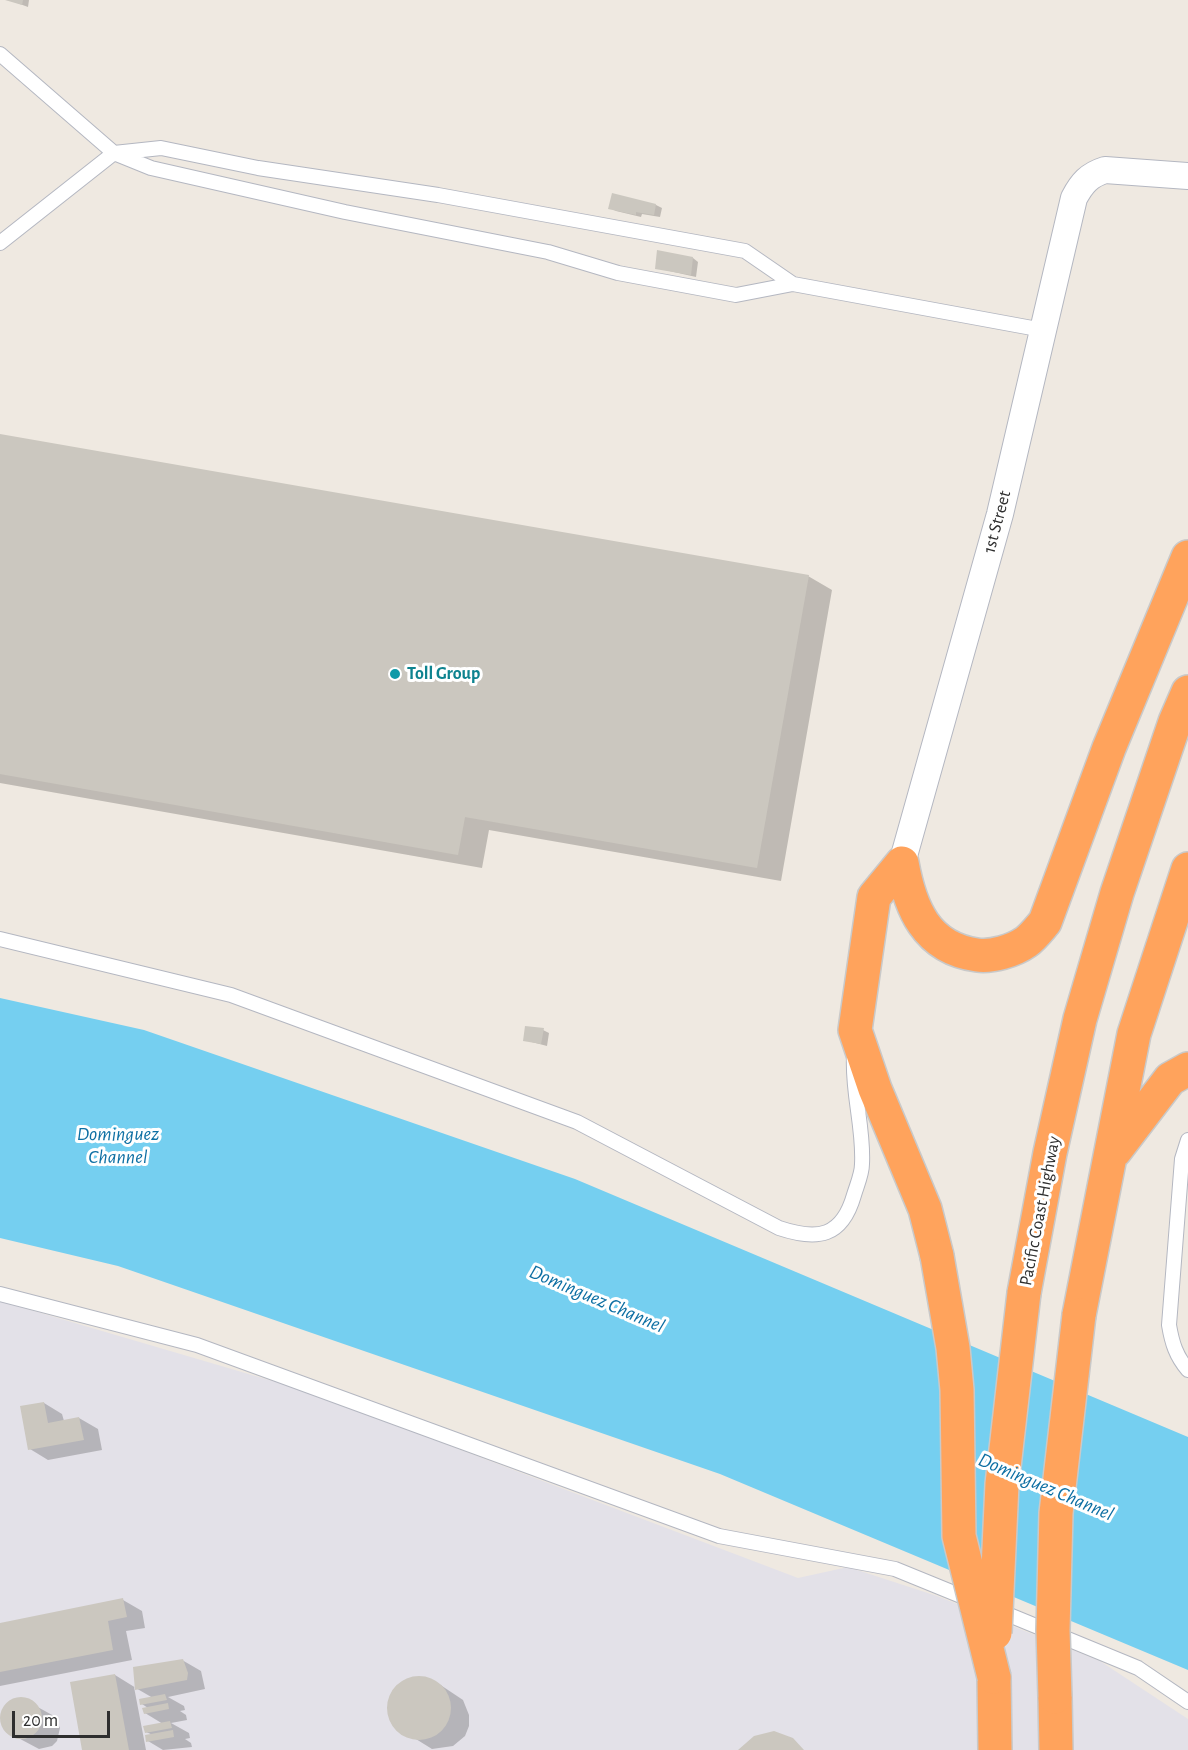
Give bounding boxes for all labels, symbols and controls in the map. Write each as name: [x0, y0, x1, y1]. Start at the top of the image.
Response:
street label: 1st Street: [978, 488, 1016, 556]
place label: Toll Group: [407, 663, 480, 685]
marker: Toll Group: [388, 667, 402, 681]
water label: Dominguez Channel: [77, 1122, 159, 1169]
street label: Pacific Coast Highway: [1015, 1134, 1065, 1288]
water label: Dominguez Channel: [526, 1260, 668, 1338]
water label: Dominguez Channel: [975, 1448, 1117, 1526]
scale bar: [15, 1699, 112, 1737]
text: 20 m: [23, 1712, 58, 1730]

